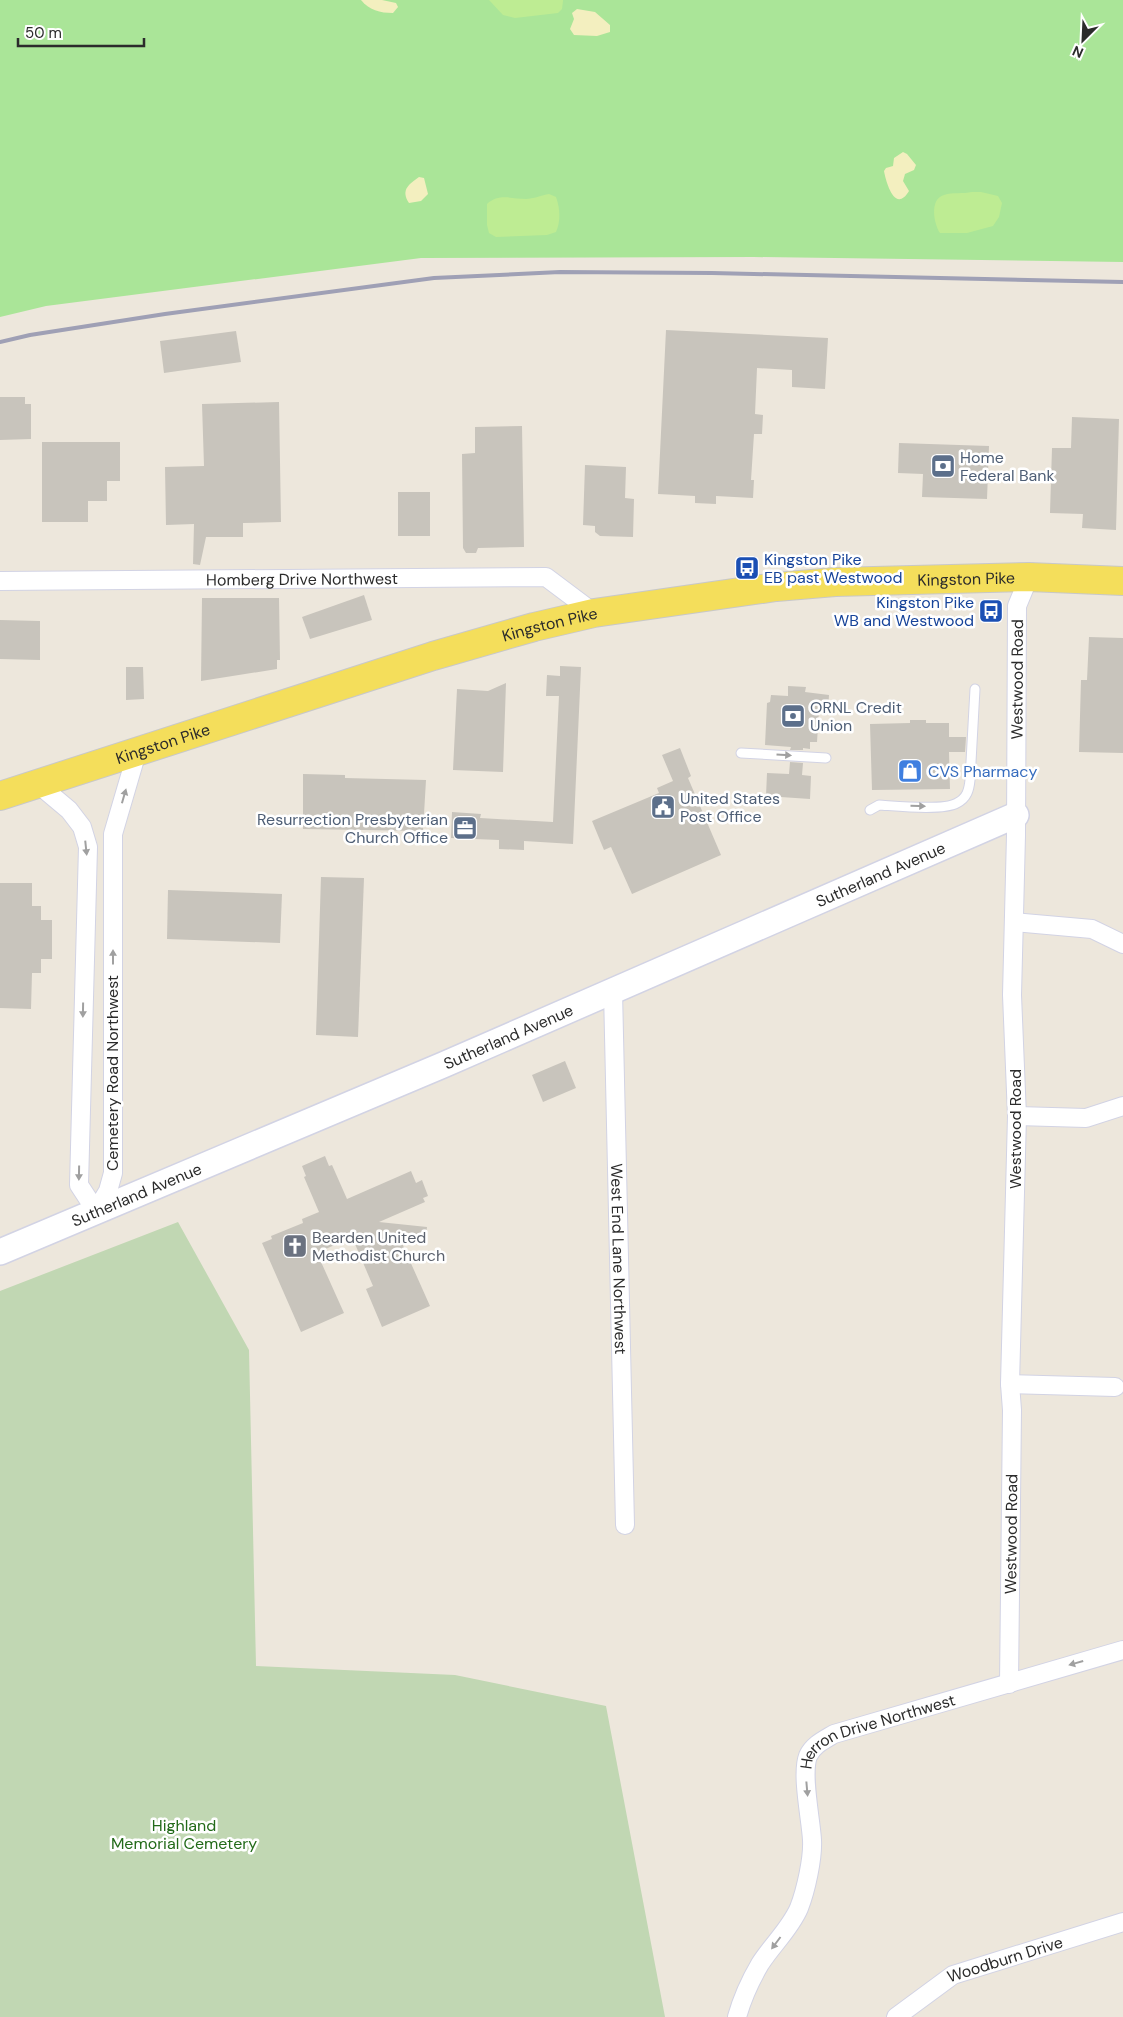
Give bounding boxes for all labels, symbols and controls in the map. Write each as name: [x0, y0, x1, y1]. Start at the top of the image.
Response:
scale bar: [18, 15, 144, 47]
north arrow: [1058, 15, 1108, 65]
text: 50 m: [25, 23, 62, 43]
text: N: [1069, 42, 1086, 62]
place label: Home Federal Bank: [960, 447, 1054, 486]
bank icon: Home Federal Bank: [930, 453, 956, 479]
place label: Kingston Pike EB past Westwood: [764, 549, 903, 588]
bus stop icon: Kingston Pike EB past Westwood: [734, 555, 760, 581]
street label: Kingston Pike: [917, 567, 1015, 590]
street label: Homberg Drive Northwest: [206, 568, 398, 590]
place label: Kingston Pike WB and Westwood: [834, 592, 974, 631]
bus stop icon: Kingston Pike WB and Westwood: [978, 598, 1004, 624]
street label: Kingston Pike: [499, 602, 599, 646]
street label: Westwood Road: [1006, 619, 1027, 740]
place label: ORNL Credit Union: [810, 697, 902, 736]
bank icon: ORNL Credit Union: [780, 703, 806, 729]
street label: Kingston Pike: [113, 718, 212, 768]
one-way arrow: [776, 752, 792, 760]
shop icon: CVS Pharmacy: [897, 758, 923, 784]
place label: CVS Pharmacy: [928, 761, 1037, 782]
one-way arrow: [120, 788, 128, 803]
place label: United States Post Office: [680, 788, 780, 827]
public building icon: United States Post Office: [650, 794, 676, 820]
one-way arrow: [910, 802, 926, 810]
place label: Resurrection Presbyterian Church Office: [257, 809, 448, 848]
office icon: Resurrection Presbyterian Church Office: [452, 815, 478, 841]
street label: Sutherland Avenue: [812, 837, 948, 912]
one-way arrow: [82, 840, 90, 856]
one-way arrow: [109, 948, 117, 964]
street label: Cemetery Road Northwest: [102, 975, 123, 1171]
street label: Sutherland Avenue: [440, 999, 576, 1074]
one-way arrow: [79, 1002, 87, 1018]
street label: Westwood Road: [1005, 1069, 1026, 1189]
street label: Sutherland Avenue: [68, 1158, 205, 1231]
street label: West End Lane Northwest: [606, 1163, 632, 1355]
one-way arrow: [75, 1165, 83, 1181]
place label: Bearden United Methodist Church: [312, 1227, 445, 1266]
church icon: Bearden United Methodist Church: [282, 1233, 308, 1259]
street label: Westwood Road: [999, 1474, 1022, 1594]
one-way arrow: [1069, 1660, 1084, 1668]
street label: Herron Drive Northwest: [795, 1689, 958, 1770]
one-way arrow: [804, 1781, 812, 1797]
park label: Highland Memorial Cemetery: [111, 1815, 257, 1854]
street label: Woodburn Drive: [944, 1931, 1065, 1987]
one-way arrow: [771, 1936, 781, 1950]

